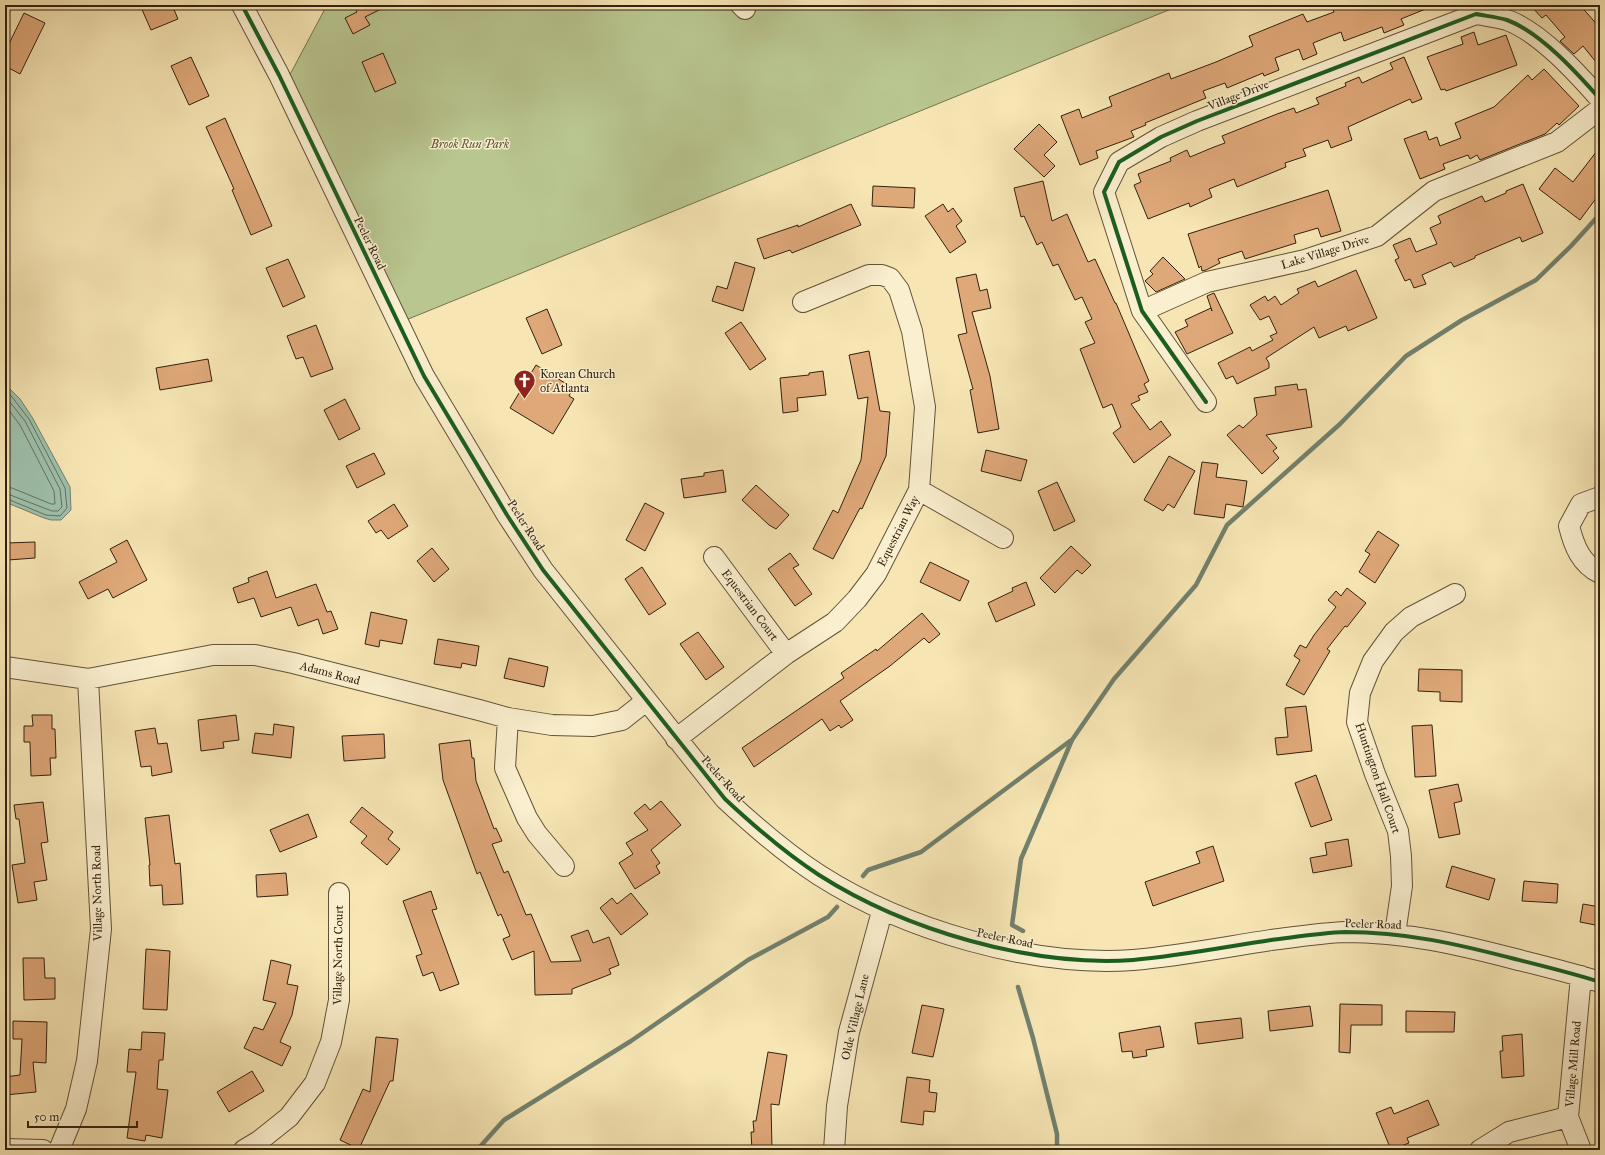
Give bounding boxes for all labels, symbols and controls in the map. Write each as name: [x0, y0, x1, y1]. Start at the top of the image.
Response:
street label: Village Drive: [1205, 77, 1271, 114]
park label: Brook Run Park: [430, 137, 510, 151]
street label: Peeler Road: [351, 214, 389, 272]
street label: Lake Village Drive: [1279, 232, 1371, 273]
place label: Korean Church of Atlanta: [540, 367, 616, 395]
church icon: Korean Church of Atlanta: [511, 368, 537, 401]
street label: Equestrian Way: [874, 493, 923, 569]
street label: Peeler Road: [504, 497, 548, 553]
street label: Equestrian Court: [718, 567, 782, 645]
street label: Adams Road: [297, 658, 362, 688]
street label: Huntington Hall Court: [1352, 721, 1404, 836]
street label: Peeler Road: [699, 753, 747, 805]
street label: Village North Road: [89, 845, 106, 942]
street label: Village North Court: [330, 904, 347, 1006]
street label: Peeler Road: [1344, 916, 1402, 932]
street label: Peeler Road: [975, 925, 1035, 951]
street label: Olde Village Lane: [838, 973, 873, 1062]
street label: Village Mill Road: [1562, 1020, 1585, 1109]
scale bar: [28, 1103, 137, 1129]
text: 50 m: [34, 1110, 59, 1124]

